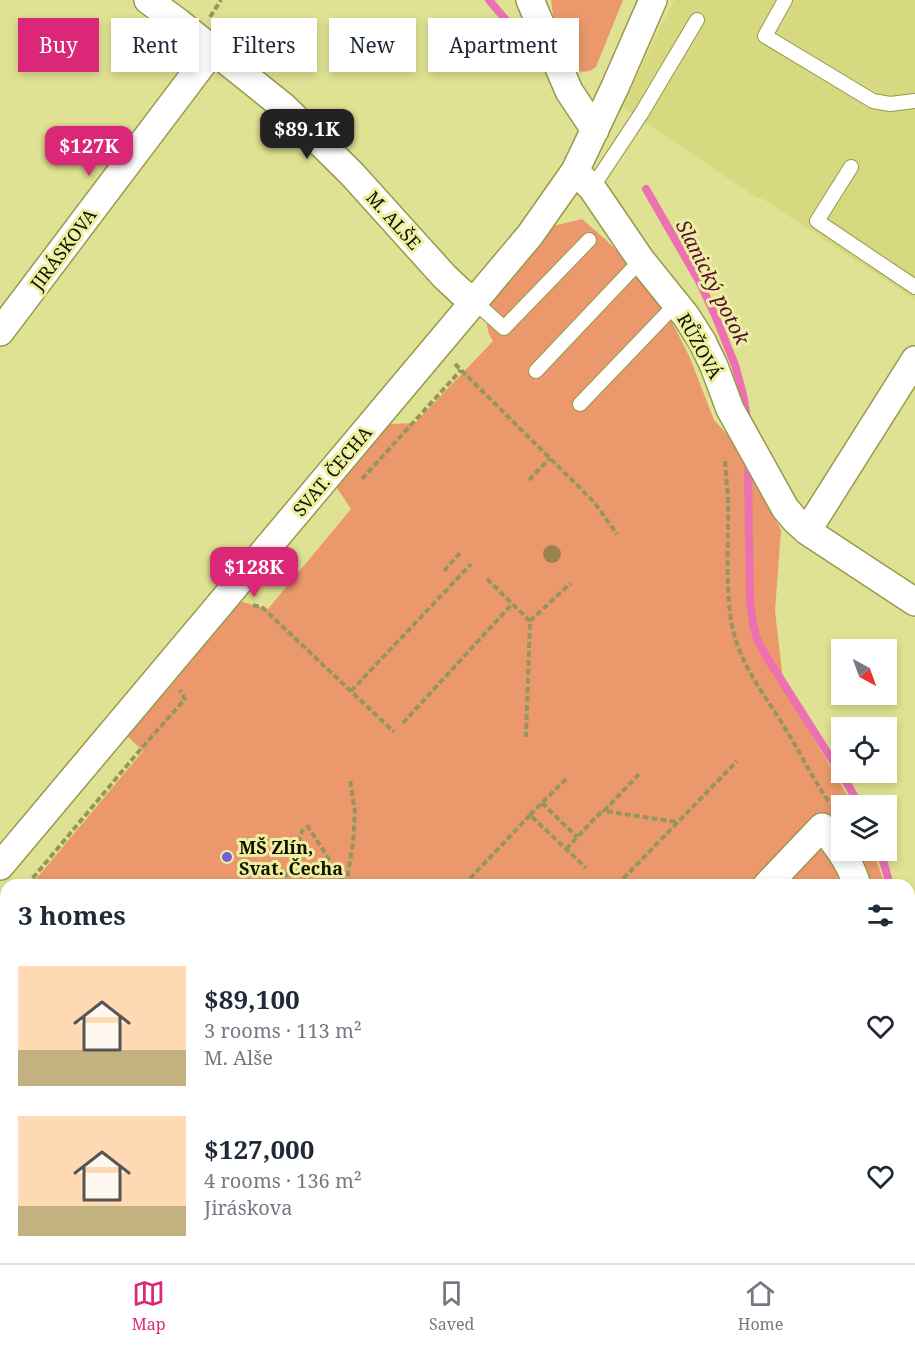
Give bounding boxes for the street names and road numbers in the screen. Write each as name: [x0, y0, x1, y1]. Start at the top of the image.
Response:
street label: M. ALŠE: [361, 186, 427, 254]
street label: JIRÁSKOVA: [24, 203, 102, 295]
street label: RŮŽOVÁ: [672, 309, 728, 383]
street label: SVAT. ČECHA: [287, 421, 377, 521]

